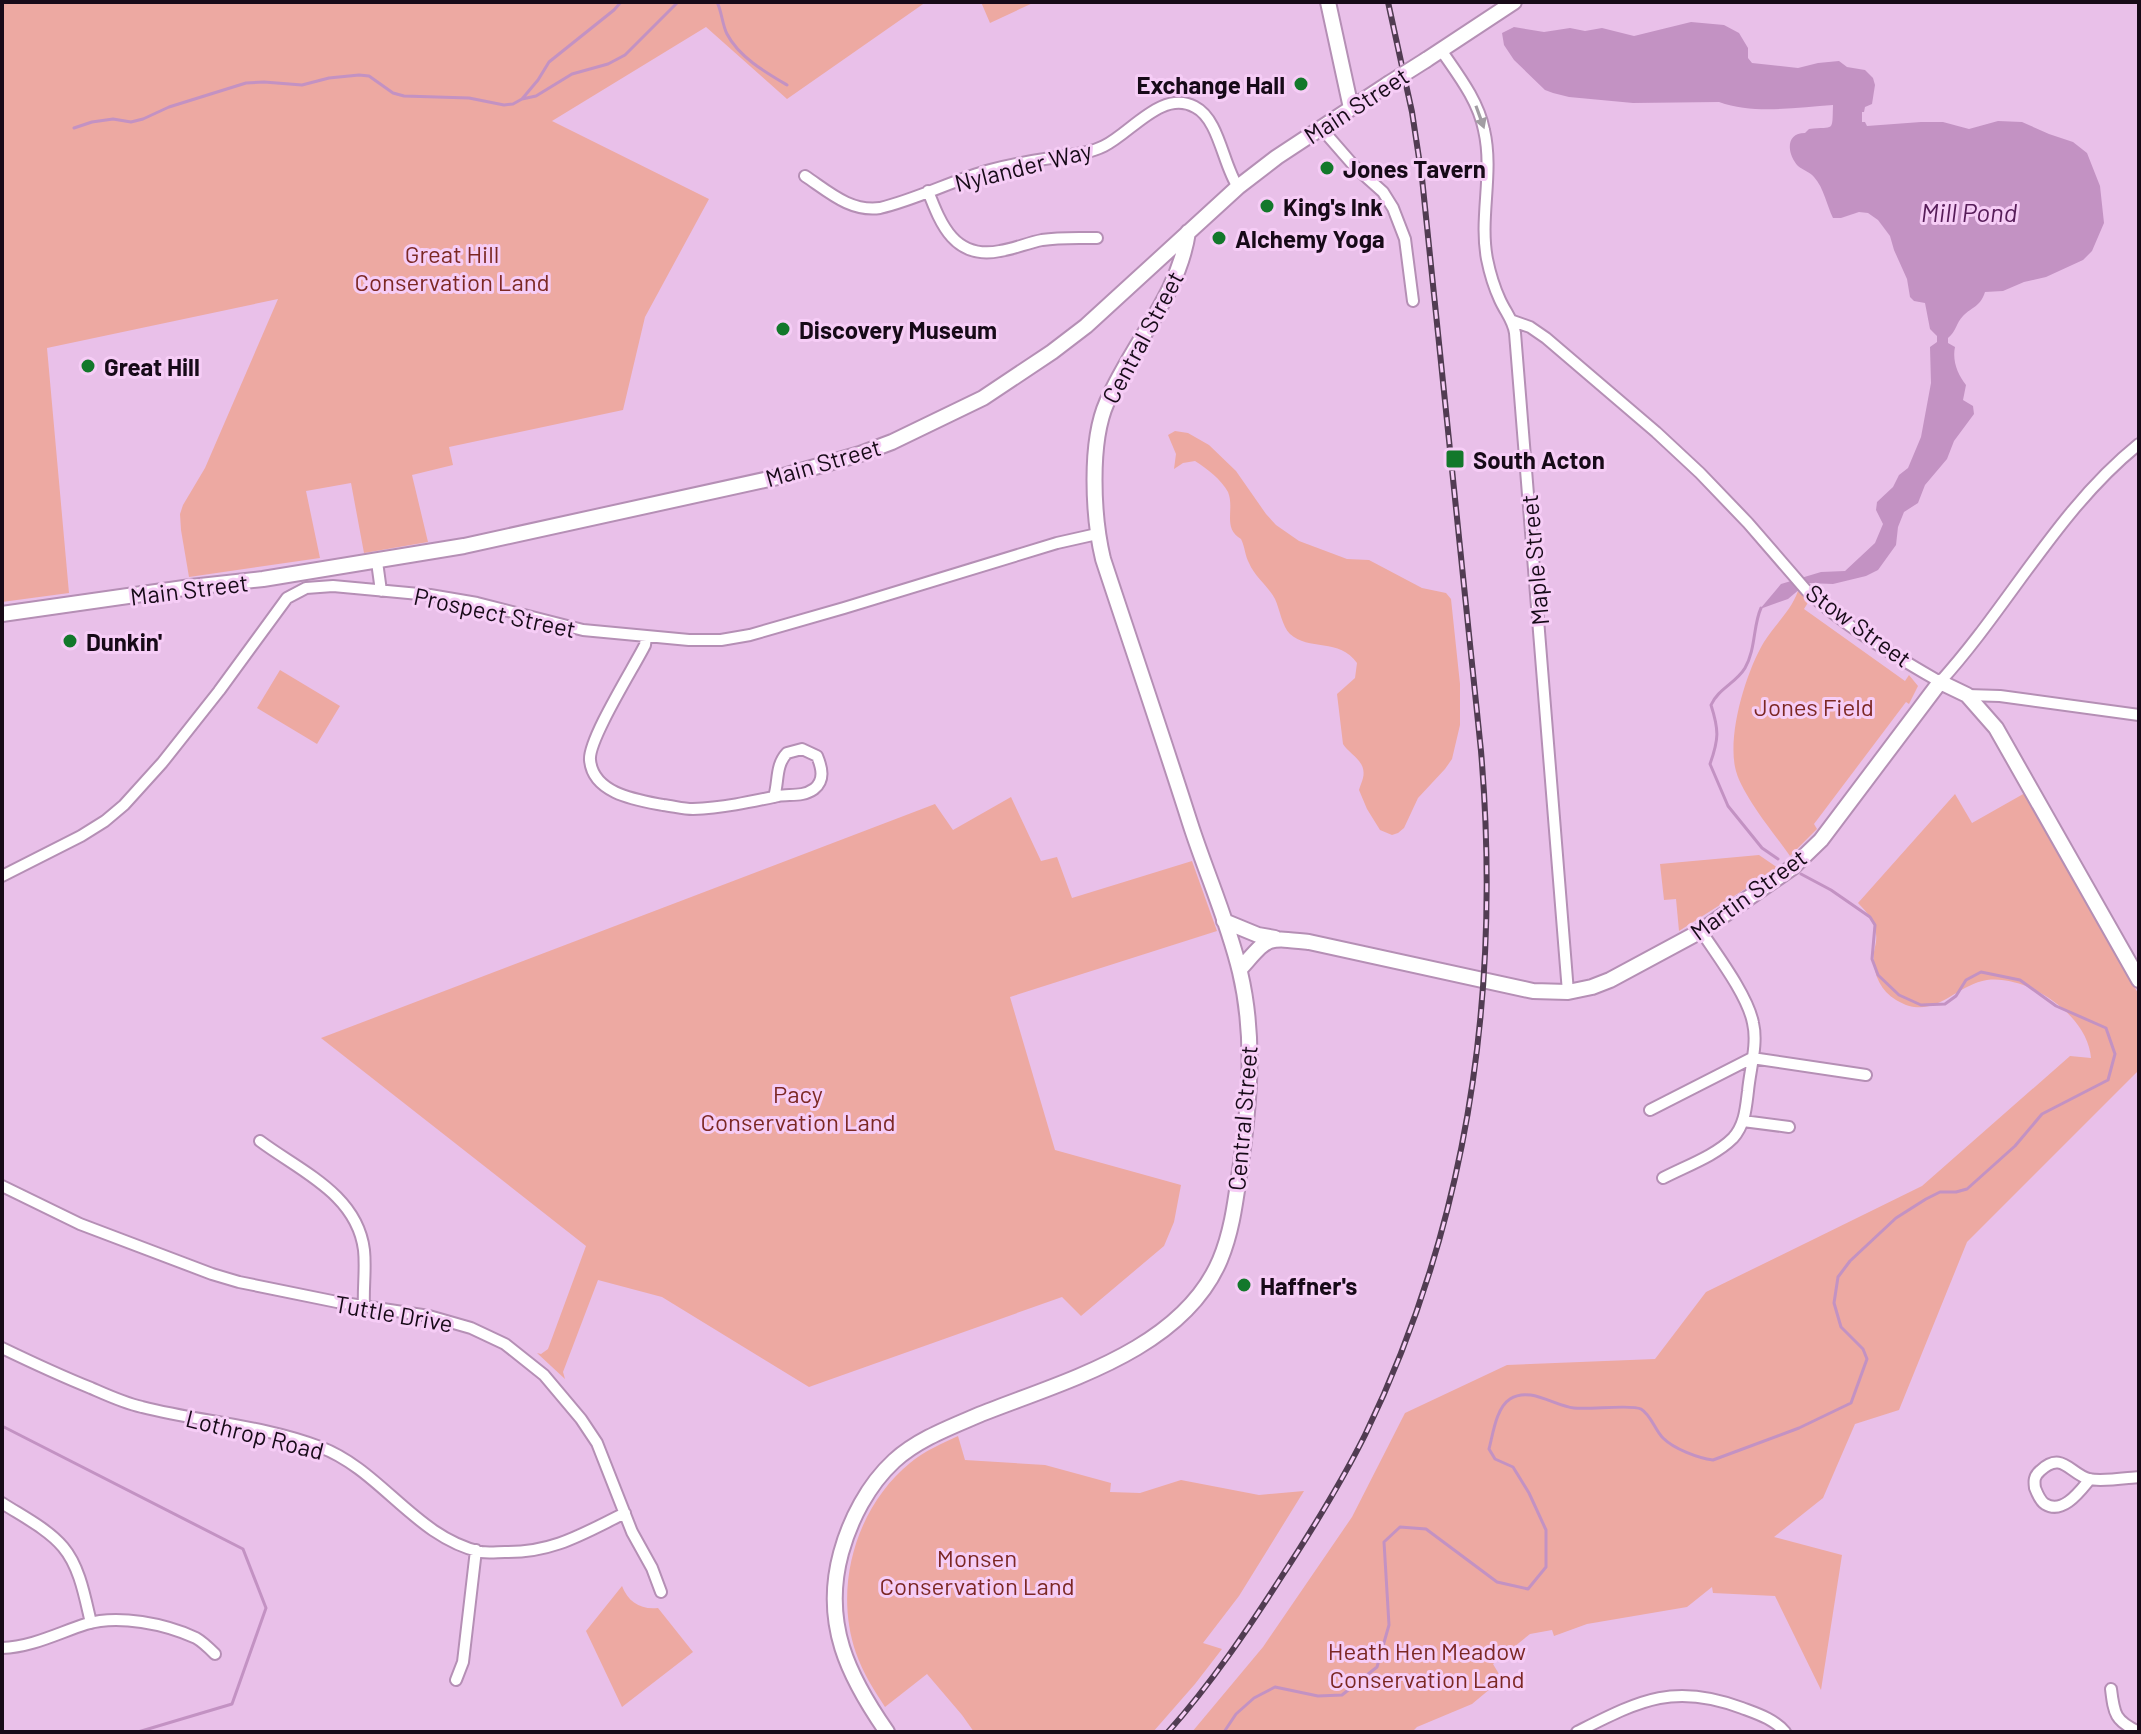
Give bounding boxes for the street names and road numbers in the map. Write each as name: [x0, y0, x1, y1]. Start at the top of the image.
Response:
street label: Main Street: [1298, 60, 1414, 150]
street label: Nylander Way: [951, 135, 1095, 197]
street label: Central Street: [1095, 266, 1189, 408]
street label: Main Street: [762, 432, 884, 492]
street label: Maple Street: [1514, 493, 1554, 627]
street label: Main Street: [128, 567, 250, 611]
street label: Stow Street: [1801, 577, 1917, 673]
street label: Prospect Street: [411, 581, 579, 643]
street label: Martin Street: [1684, 842, 1812, 946]
street label: Central Street: [1221, 1044, 1263, 1192]
street label: Tuttle Drive: [333, 1288, 455, 1338]
street label: Lothrop Road: [183, 1403, 327, 1465]

